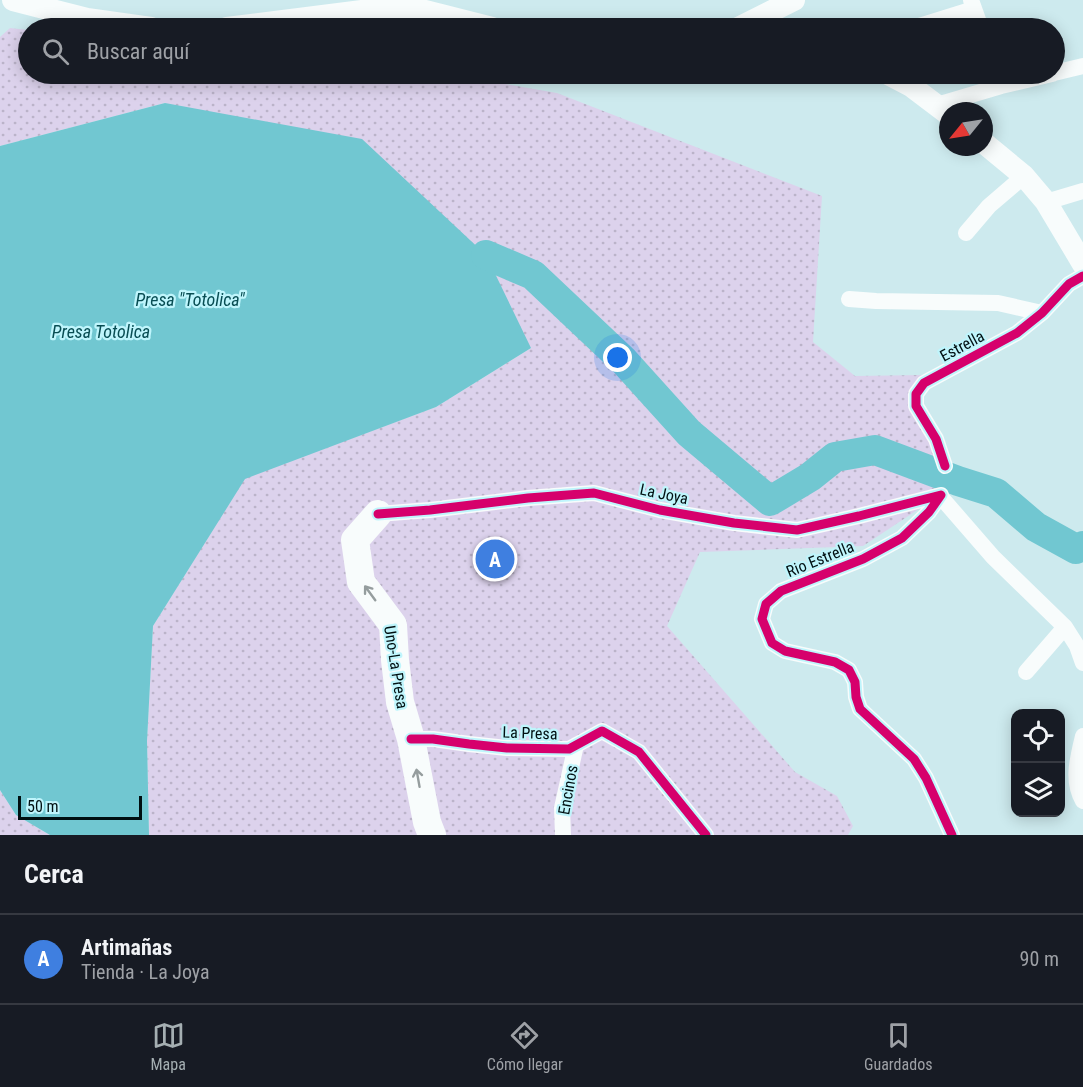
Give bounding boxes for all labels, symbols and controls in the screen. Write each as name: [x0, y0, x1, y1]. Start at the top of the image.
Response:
search box: [18, 18, 1065, 84]
icon: search: [39, 35, 72, 68]
text: Buscar aquí: [87, 39, 190, 64]
north arrow: [939, 102, 993, 156]
water label: Presa "Totolica": [135, 289, 245, 310]
water label: Presa Totolica: [52, 321, 150, 342]
street label: Estrella: [937, 327, 987, 365]
your location: [603, 343, 632, 372]
street label: La Joya: [638, 480, 690, 508]
pin: A: [476, 536, 514, 582]
street label: Rio Estrella: [783, 537, 857, 581]
one-way arrow: [364, 586, 376, 602]
street label: Uno-La Presa: [380, 624, 412, 710]
map controls: [1011, 709, 1065, 817]
button: locate: [1011, 709, 1065, 763]
street label: La Presa: [502, 723, 558, 743]
button: layers: [1011, 763, 1065, 817]
street label: Encinos: [554, 764, 582, 816]
one-way arrow: [412, 769, 423, 789]
scale bar: [18, 793, 142, 820]
text: 50 m: [27, 797, 59, 816]
text: Cerca: [24, 859, 84, 889]
text: Artimañas: [81, 935, 172, 960]
text: A: [38, 947, 49, 971]
text: 90 m: [1020, 947, 1059, 971]
text: Tienda · La Joya: [81, 960, 210, 984]
tab: Mapa: [151, 1019, 186, 1074]
tab: Cómo llegar: [487, 1019, 563, 1074]
tab: Guardados: [864, 1019, 932, 1074]

